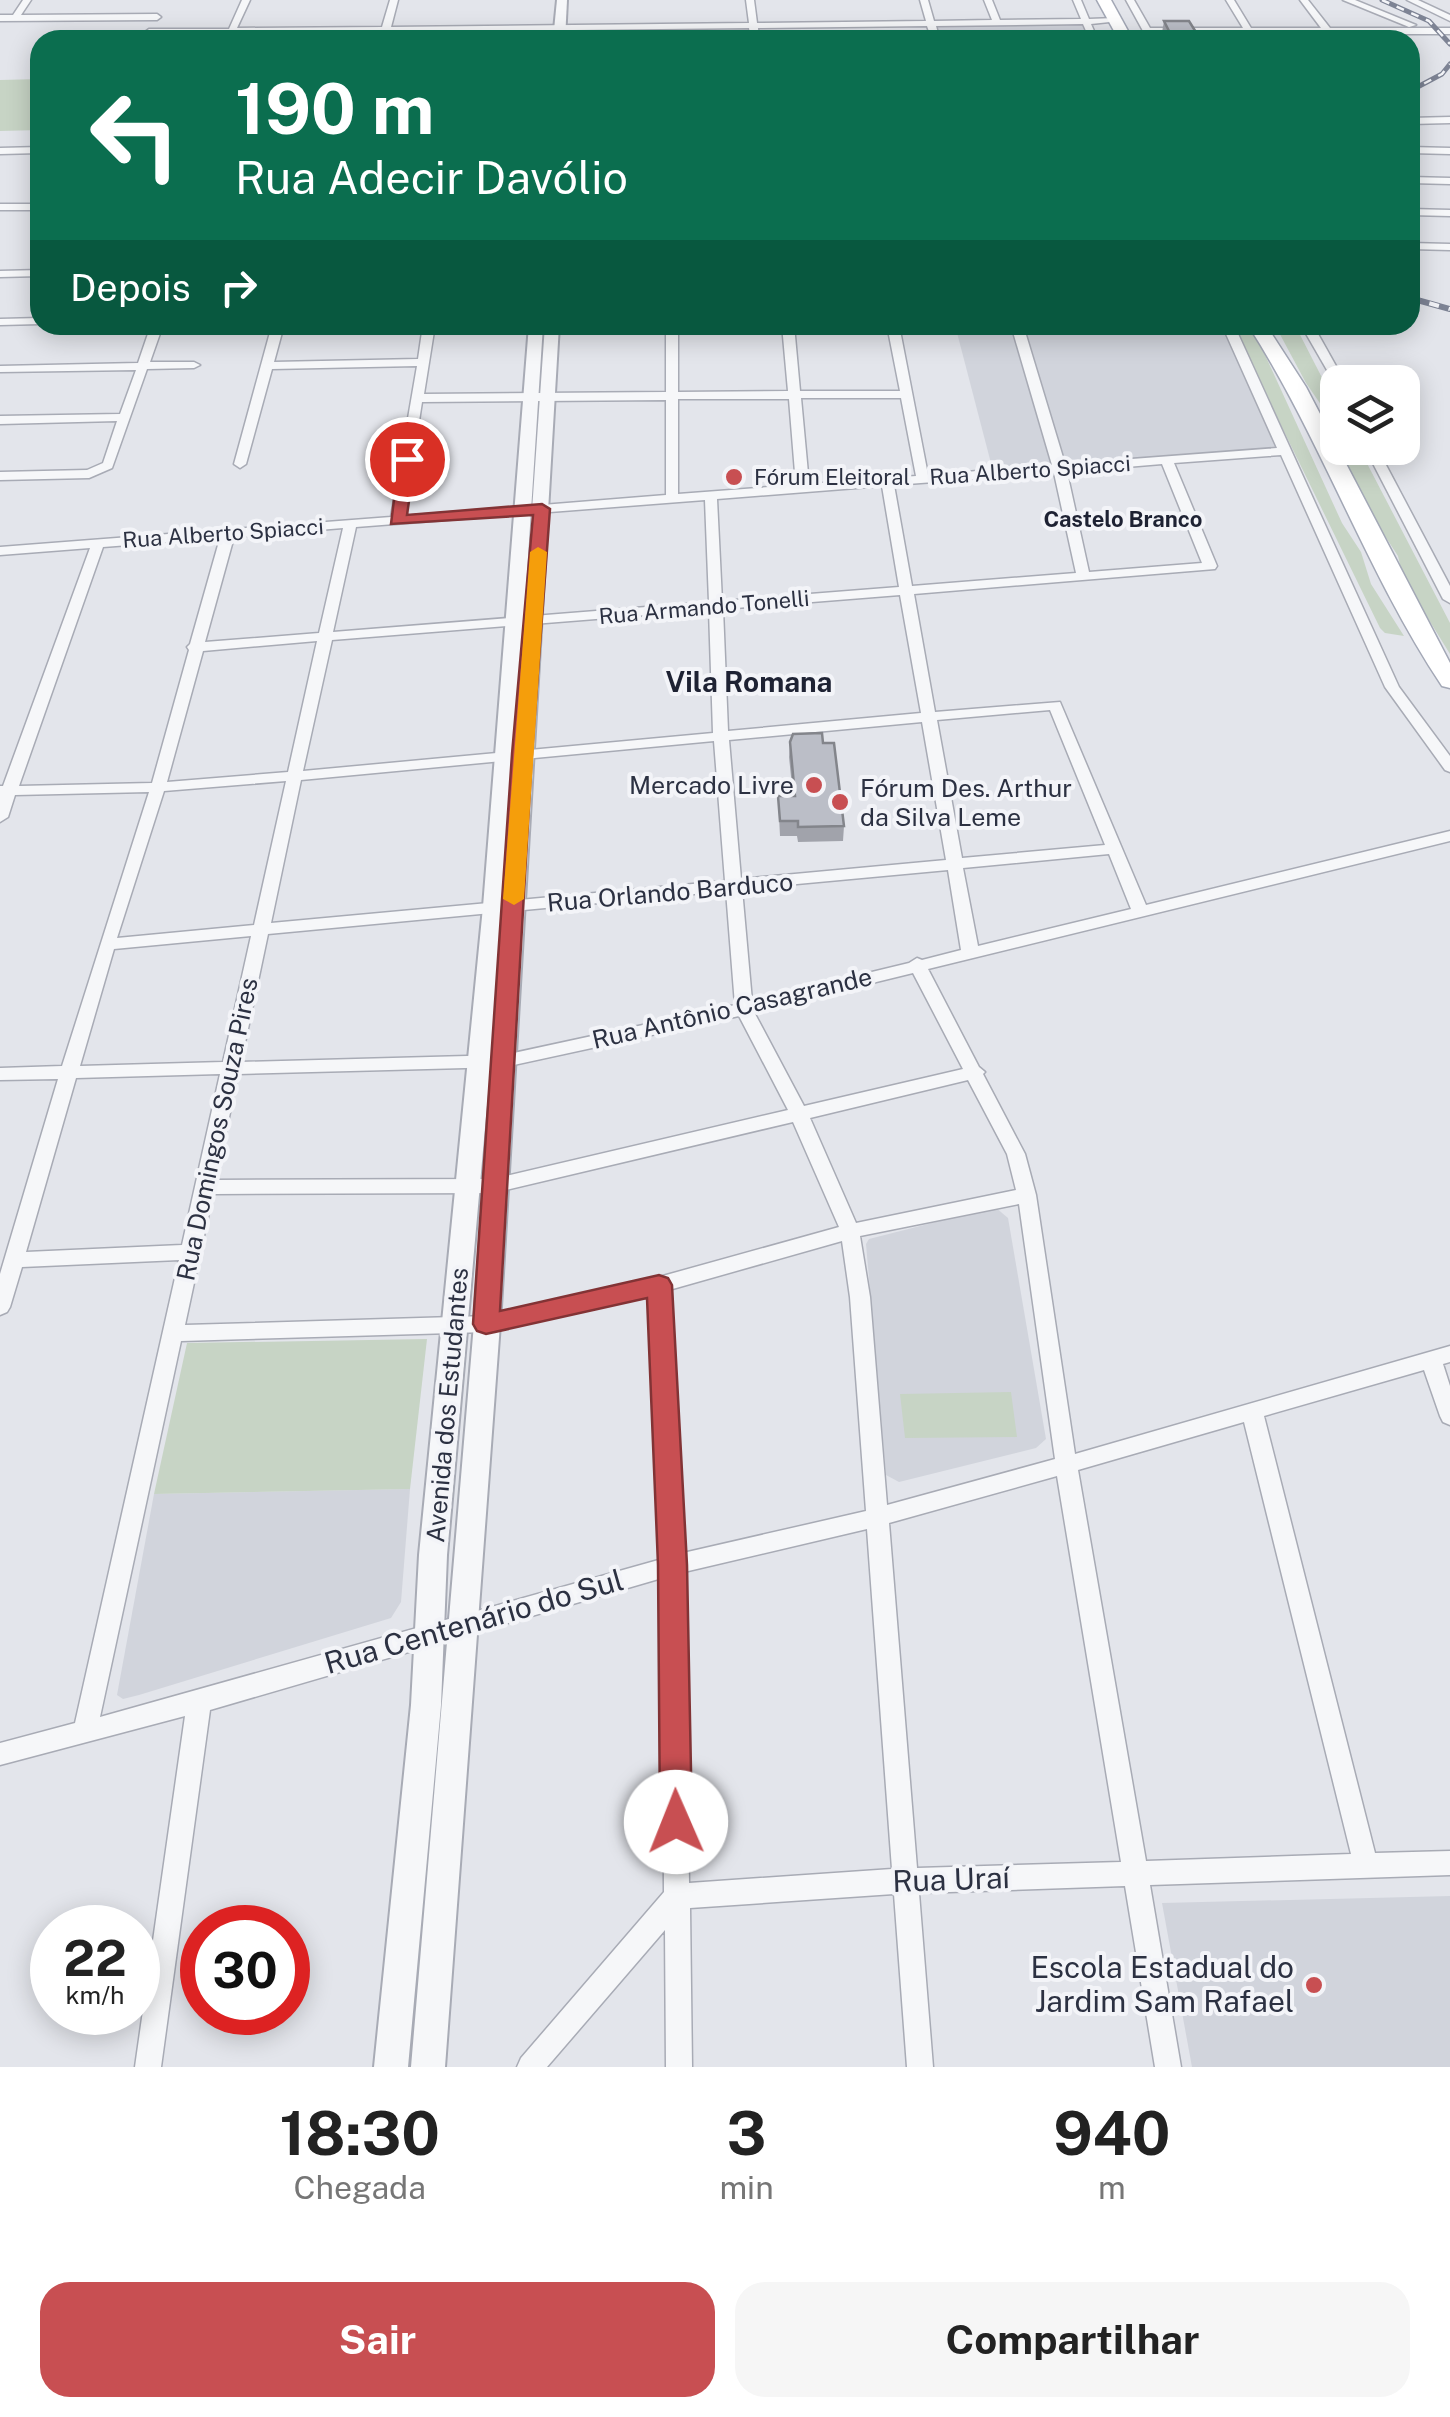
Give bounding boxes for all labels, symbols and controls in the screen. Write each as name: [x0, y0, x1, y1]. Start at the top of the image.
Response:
text: 190 m: [235, 67, 434, 150]
icon: left: [70, 70, 200, 200]
text: Rua Adecir Davólio: [235, 151, 628, 204]
icon: right: [211, 260, 266, 315]
text: Depois: [70, 265, 191, 310]
map controls: [1320, 365, 1420, 465]
button: layers: [1320, 365, 1420, 465]
pin: [365, 417, 450, 502]
icon: arrive: [380, 432, 435, 487]
street label: Rua Alberto Spiacci: [929, 450, 1131, 490]
place label: Fórum Eleitoral: [754, 464, 910, 490]
marker: Fórum Eleitoral: [723, 466, 745, 488]
district label: Castelo Branco: [1043, 506, 1203, 532]
street label: Rua Alberto Spiacci: [122, 513, 324, 553]
street label: Rua Armando Tonelli: [598, 585, 810, 629]
district label: Vila Romana: [666, 665, 832, 698]
place label: Mercado Livre: [629, 770, 794, 800]
place label: Fórum Des. Arthur da Silva Leme: [860, 773, 1072, 832]
marker: Mercado Livre: [803, 774, 825, 796]
marker: Fórum Des. Arthur da Silva Leme: [829, 791, 851, 813]
street label: Rua Orlando Barduco: [546, 866, 794, 918]
street label: Rua Antônio Casagrande: [589, 961, 875, 1055]
street label: Rua Domingos Souza Pires: [170, 975, 264, 1283]
street label: Avenida dos Estudantes: [420, 1266, 474, 1544]
street label: Rua Centenário do Sul: [320, 1561, 627, 1681]
position arrow: [624, 1770, 728, 1874]
street label: Rua Uraí: [892, 1859, 1011, 1899]
speed limit sign: 30: [180, 1905, 310, 2035]
text: 22: [63, 1928, 127, 1987]
place label: Escola Estadual do Jardim Sam Rafael: [1030, 1949, 1294, 2019]
marker: Escola Estadual do Jardim Sam Rafael: [1303, 1974, 1325, 1996]
text: km/h: [66, 1980, 124, 2010]
text: 18:30: [279, 2098, 440, 2169]
text: 3: [727, 2098, 767, 2169]
text: 940: [1053, 2098, 1171, 2169]
text: Chegada: [293, 2169, 426, 2206]
text: min: [719, 2169, 774, 2206]
text: m: [1098, 2169, 1126, 2206]
button: Sair: [40, 2282, 715, 2397]
button: Compartilhar: [735, 2282, 1410, 2397]

